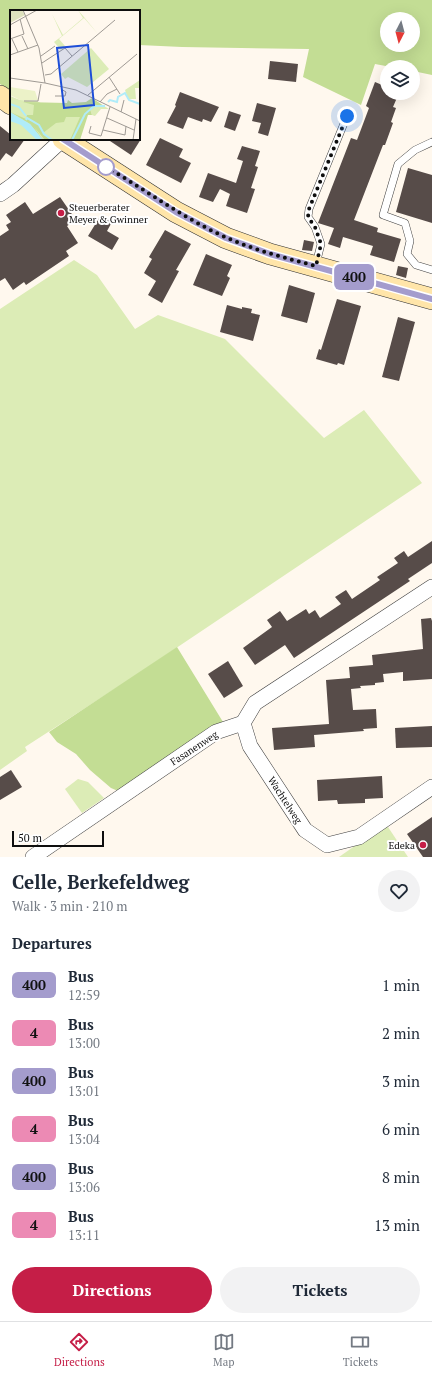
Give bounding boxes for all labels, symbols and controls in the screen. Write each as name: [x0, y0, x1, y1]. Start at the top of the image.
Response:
inset map: [10, 10, 140, 140]
north arrow: [380, 12, 420, 52]
map controls: [380, 12, 420, 100]
button: layers: [380, 60, 420, 100]
your location: [337, 106, 357, 126]
unlabelled marker: [97, 158, 115, 176]
place label: Steuerberater Meyer & Gwinner: [69, 201, 148, 226]
marker: Steuerberater Meyer & Gwinner: [56, 208, 66, 218]
line badge: 400: [331, 264, 377, 290]
text: 400: [342, 267, 366, 286]
street label: Fasanenweg: [168, 727, 221, 768]
street label: Wachtelweg: [265, 774, 305, 827]
scale bar: [12, 829, 104, 848]
text: 50 m: [18, 831, 42, 845]
place label: Edeka: [388, 839, 415, 852]
marker: Edeka: [418, 840, 428, 850]
text: Celle, Berkefeldweg: [12, 869, 189, 894]
button: heart: [378, 870, 420, 912]
text: Walk · 3 min · 210 m: [12, 897, 127, 915]
text: Departures: [12, 933, 92, 953]
text: Bus: [68, 966, 94, 986]
text: 400: [22, 975, 46, 994]
text: 1 min: [382, 975, 420, 995]
text: 12:59: [68, 986, 100, 1004]
text: Bus: [68, 1014, 94, 1034]
text: 4: [30, 1023, 38, 1042]
text: 2 min: [382, 1023, 420, 1043]
text: 13:00: [68, 1034, 100, 1052]
text: Bus: [68, 1062, 94, 1082]
text: 400: [22, 1071, 46, 1090]
text: 3 min: [382, 1071, 420, 1091]
text: 13:01: [68, 1082, 100, 1100]
text: Bus: [68, 1110, 94, 1130]
text: 4: [30, 1119, 38, 1138]
text: 6 min: [382, 1119, 420, 1139]
text: 13:04: [68, 1130, 100, 1148]
text: Bus: [68, 1158, 94, 1178]
text: 400: [22, 1167, 46, 1186]
text: 8 min: [382, 1167, 420, 1187]
text: 13:06: [68, 1178, 100, 1196]
text: Bus: [68, 1206, 94, 1226]
text: 4: [30, 1215, 38, 1234]
text: 13 min: [374, 1215, 420, 1235]
text: 13:11: [68, 1226, 100, 1244]
button: Directions: [12, 1267, 212, 1313]
button: Tickets: [220, 1267, 420, 1313]
tab: Directions: [54, 1331, 105, 1369]
tab: Map: [213, 1331, 235, 1369]
tab: Tickets: [343, 1331, 378, 1369]

